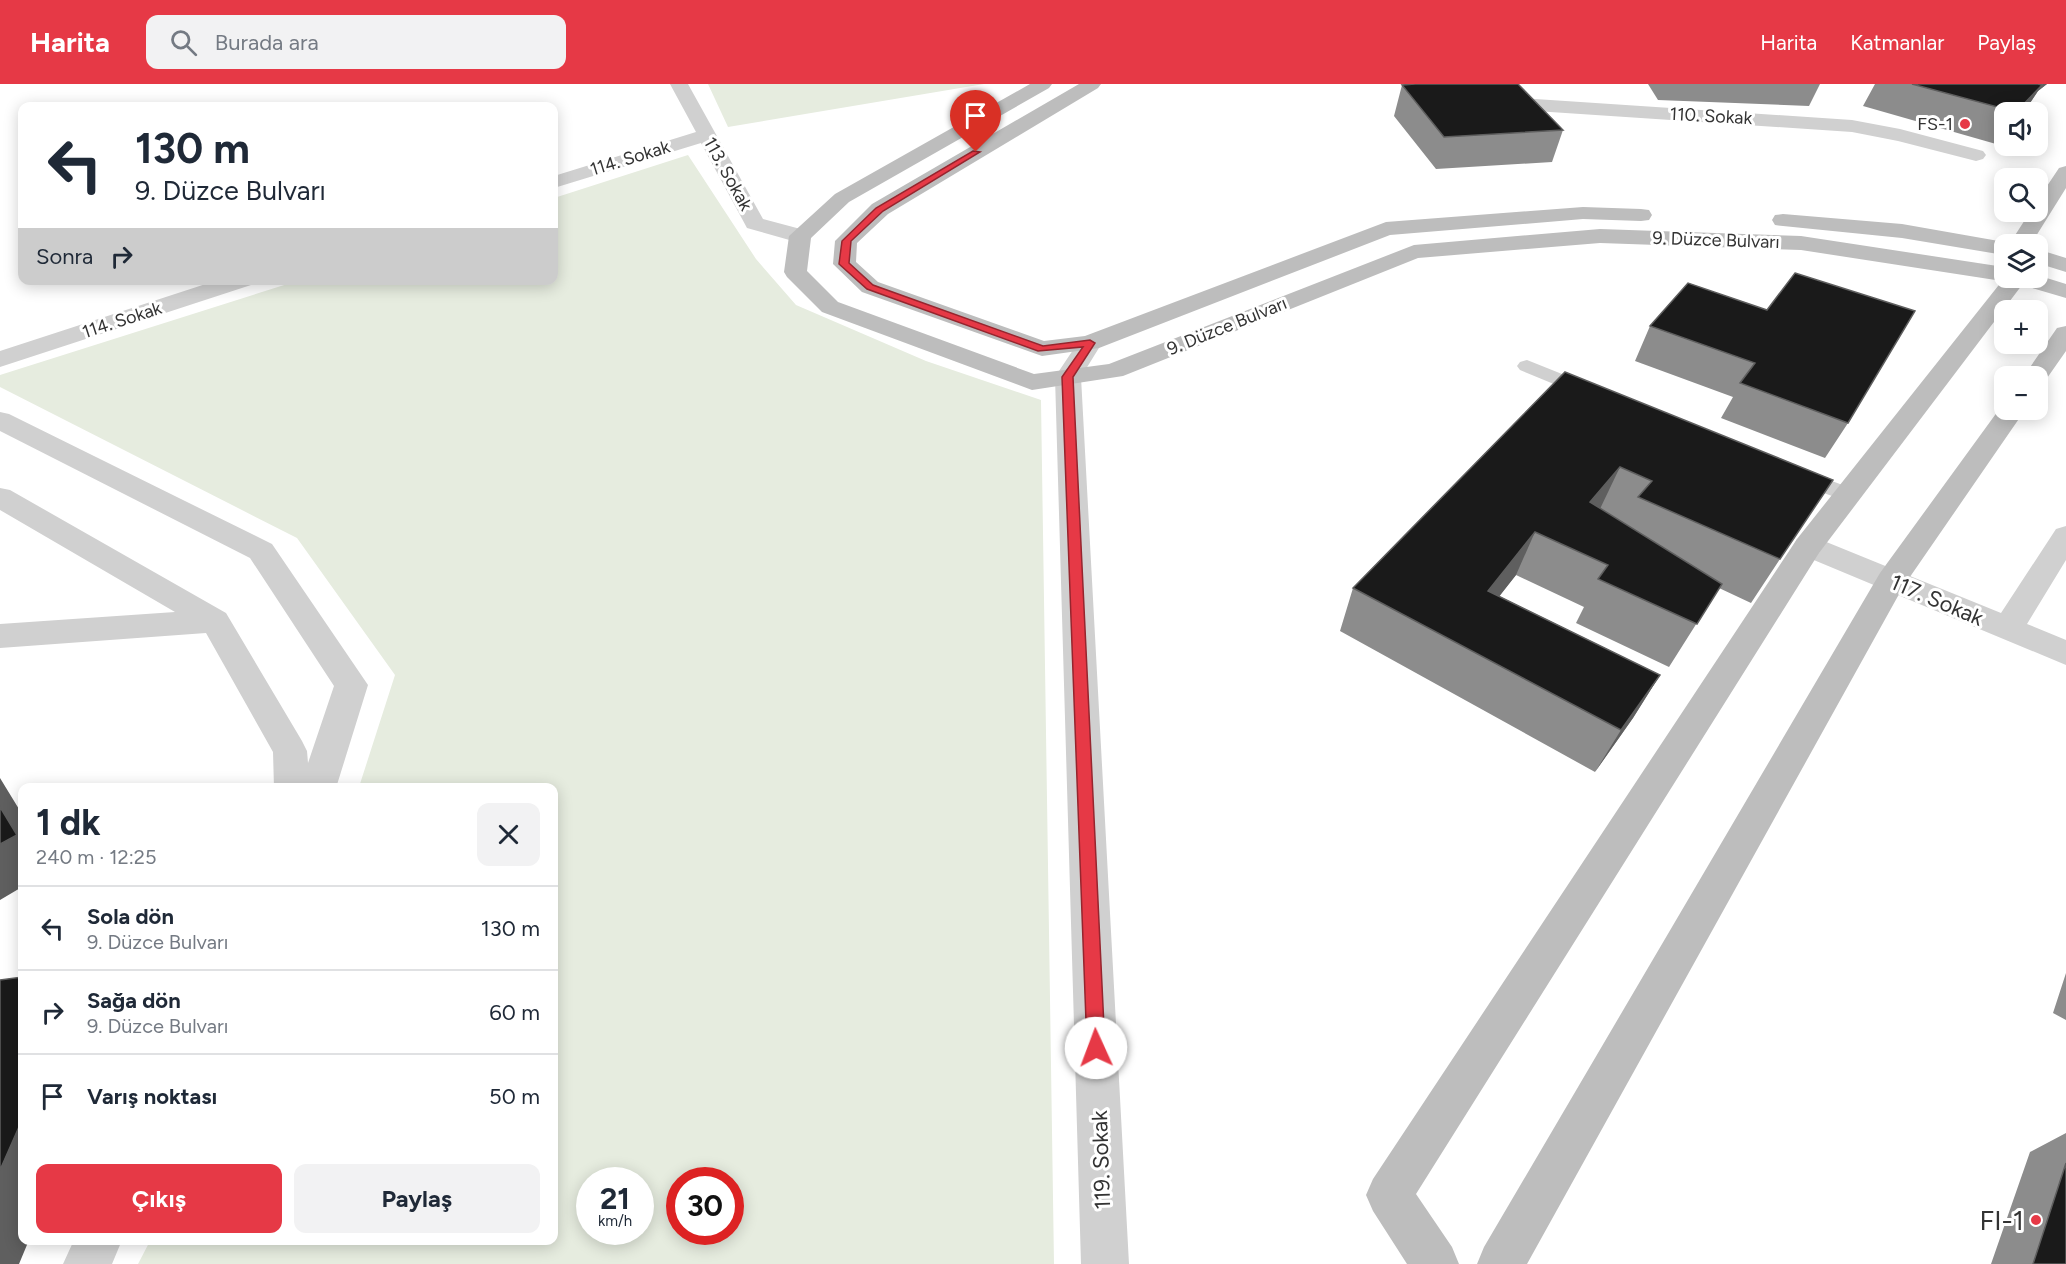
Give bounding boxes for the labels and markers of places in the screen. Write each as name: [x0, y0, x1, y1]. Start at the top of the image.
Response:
pin: [950, 90, 1001, 152]
place label: FS-1: [1917, 113, 1953, 135]
marker: FS-1: [1958, 117, 1972, 131]
place label: FI-1: [1980, 1204, 2024, 1237]
marker: FI-1: [2029, 1213, 2043, 1227]

